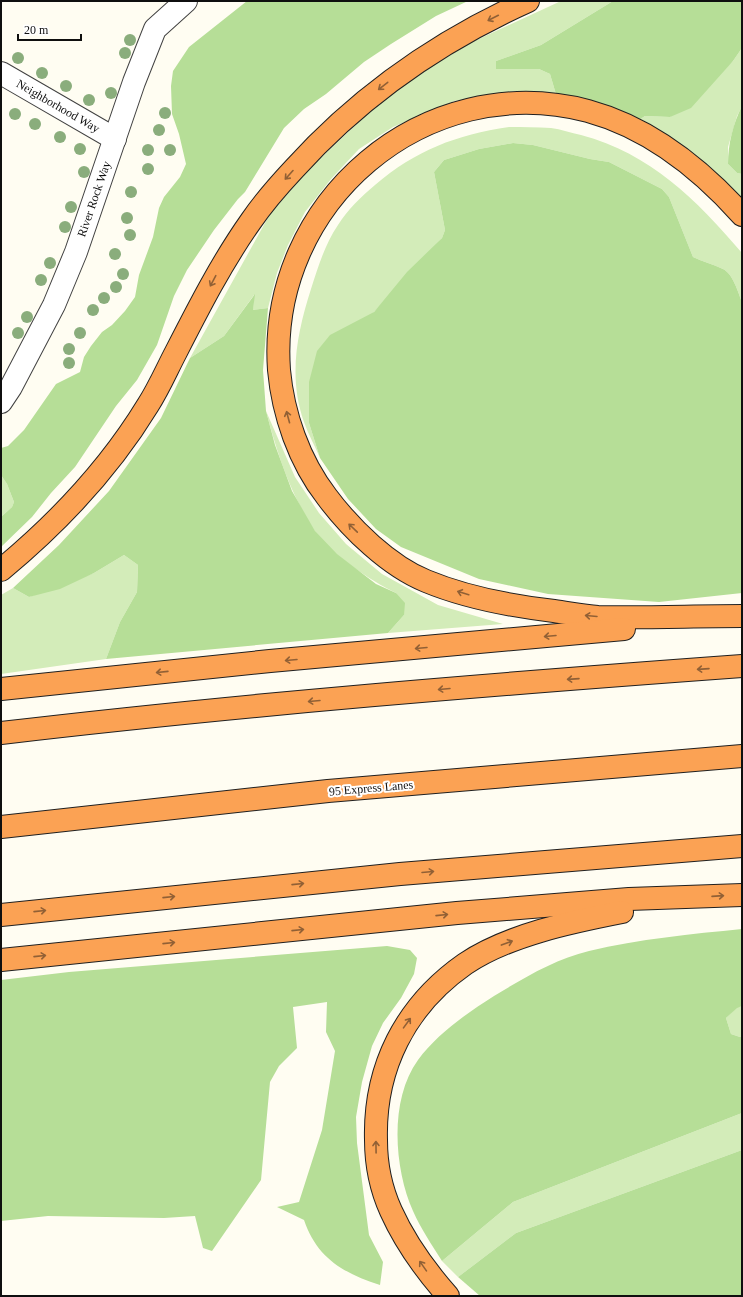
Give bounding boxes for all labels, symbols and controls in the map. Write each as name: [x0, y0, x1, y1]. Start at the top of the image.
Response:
one-way arrow: [487, 14, 499, 22]
scale bar: [18, 16, 81, 42]
text: 20 m: [24, 23, 49, 37]
street label: Neighborhood Way: [14, 76, 102, 136]
one-way arrow: [378, 82, 389, 91]
street label: River Rock Way: [74, 159, 114, 239]
one-way arrow: [284, 170, 293, 180]
one-way arrow: [209, 274, 216, 286]
one-way arrow: [284, 411, 291, 424]
one-way arrow: [348, 523, 358, 533]
one-way arrow: [457, 589, 470, 596]
one-way arrow: [585, 612, 598, 620]
one-way arrow: [544, 632, 557, 640]
one-way arrow: [415, 644, 428, 651]
one-way arrow: [285, 656, 298, 663]
one-way arrow: [697, 665, 710, 672]
one-way arrow: [156, 668, 169, 676]
one-way arrow: [567, 675, 580, 682]
one-way arrow: [438, 685, 451, 692]
one-way arrow: [308, 697, 321, 704]
street label: 95 Express Lanes: [328, 777, 414, 799]
one-way arrow: [421, 868, 434, 876]
one-way arrow: [291, 881, 304, 888]
one-way arrow: [162, 893, 175, 901]
one-way arrow: [711, 893, 724, 900]
one-way arrow: [33, 907, 46, 915]
one-way arrow: [435, 911, 448, 919]
one-way arrow: [291, 926, 304, 933]
one-way arrow: [162, 939, 175, 947]
one-way arrow: [500, 939, 512, 947]
one-way arrow: [33, 952, 46, 960]
one-way arrow: [403, 1018, 411, 1029]
one-way arrow: [372, 1141, 380, 1154]
one-way arrow: [419, 1261, 427, 1272]

